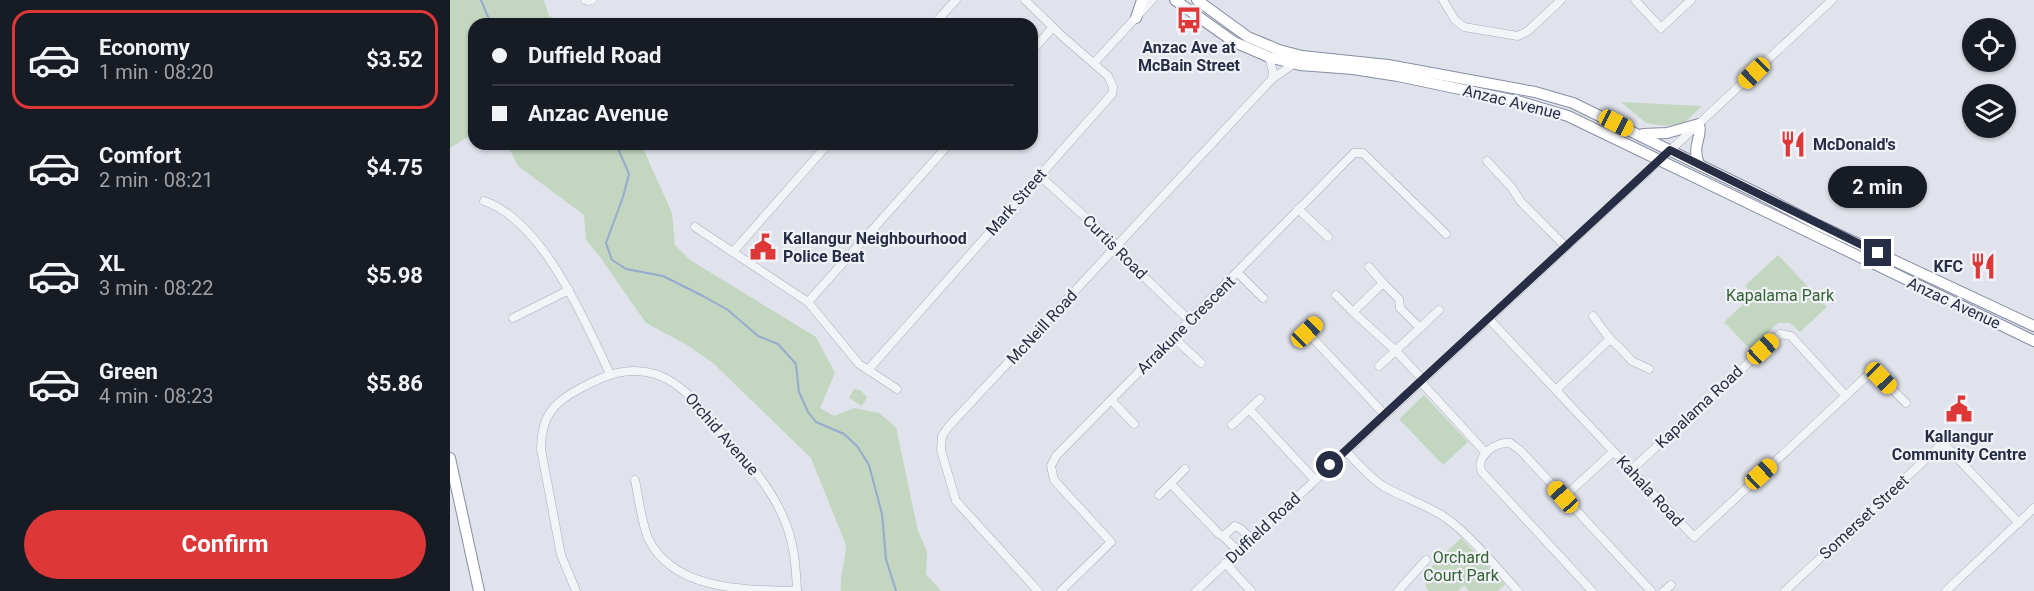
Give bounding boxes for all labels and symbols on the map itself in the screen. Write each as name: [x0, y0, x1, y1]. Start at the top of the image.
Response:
bus stop icon: Anzac Ave at McBain Street: [1174, 5, 1204, 35]
place label: Anzac Ave at McBain Street: [1138, 38, 1241, 75]
car: [1735, 54, 1773, 92]
street label: Anzac Avenue: [1461, 81, 1563, 123]
car: [1596, 107, 1636, 139]
restaurant icon: McDonald's: [1778, 129, 1808, 159]
place label: McDonald's: [1813, 135, 1896, 154]
street label: Mark Street: [982, 165, 1050, 239]
callout: 2 min: [1828, 166, 1928, 208]
street label: Curtis Road: [1079, 211, 1151, 283]
place label: Kallangur Neighbourhood Police Beat: [783, 229, 967, 266]
public building icon: Kallangur Neighbourhood Police Beat: [748, 232, 778, 262]
route end: [1864, 239, 1891, 266]
restaurant icon: KFC: [1968, 251, 1998, 281]
place label: KFC: [1934, 257, 1963, 276]
street label: Arrakune Crescent: [1133, 272, 1239, 378]
street label: Anzac Avenue: [1904, 273, 2004, 333]
street label: McNeill Road: [1003, 286, 1081, 368]
park label: Kapalama Park: [1726, 286, 1835, 305]
car: [1288, 313, 1326, 351]
car: [1744, 330, 1782, 368]
car: [1862, 359, 1900, 397]
street label: Kapalama Road: [1651, 362, 1747, 452]
street label: Orchid Avenue: [681, 389, 763, 479]
public building icon: Kallangur Community Centre: [1944, 394, 1974, 424]
place label: Kallangur Community Centre: [1892, 427, 2027, 464]
route start: [1316, 451, 1343, 478]
street label: Kahala Road: [1613, 452, 1687, 530]
car: [1742, 455, 1780, 493]
street label: Somerset Street: [1816, 471, 1912, 563]
car: [1544, 478, 1582, 516]
street label: Duffield Road: [1222, 489, 1304, 567]
park label: Orchard Court Park: [1423, 548, 1500, 585]

